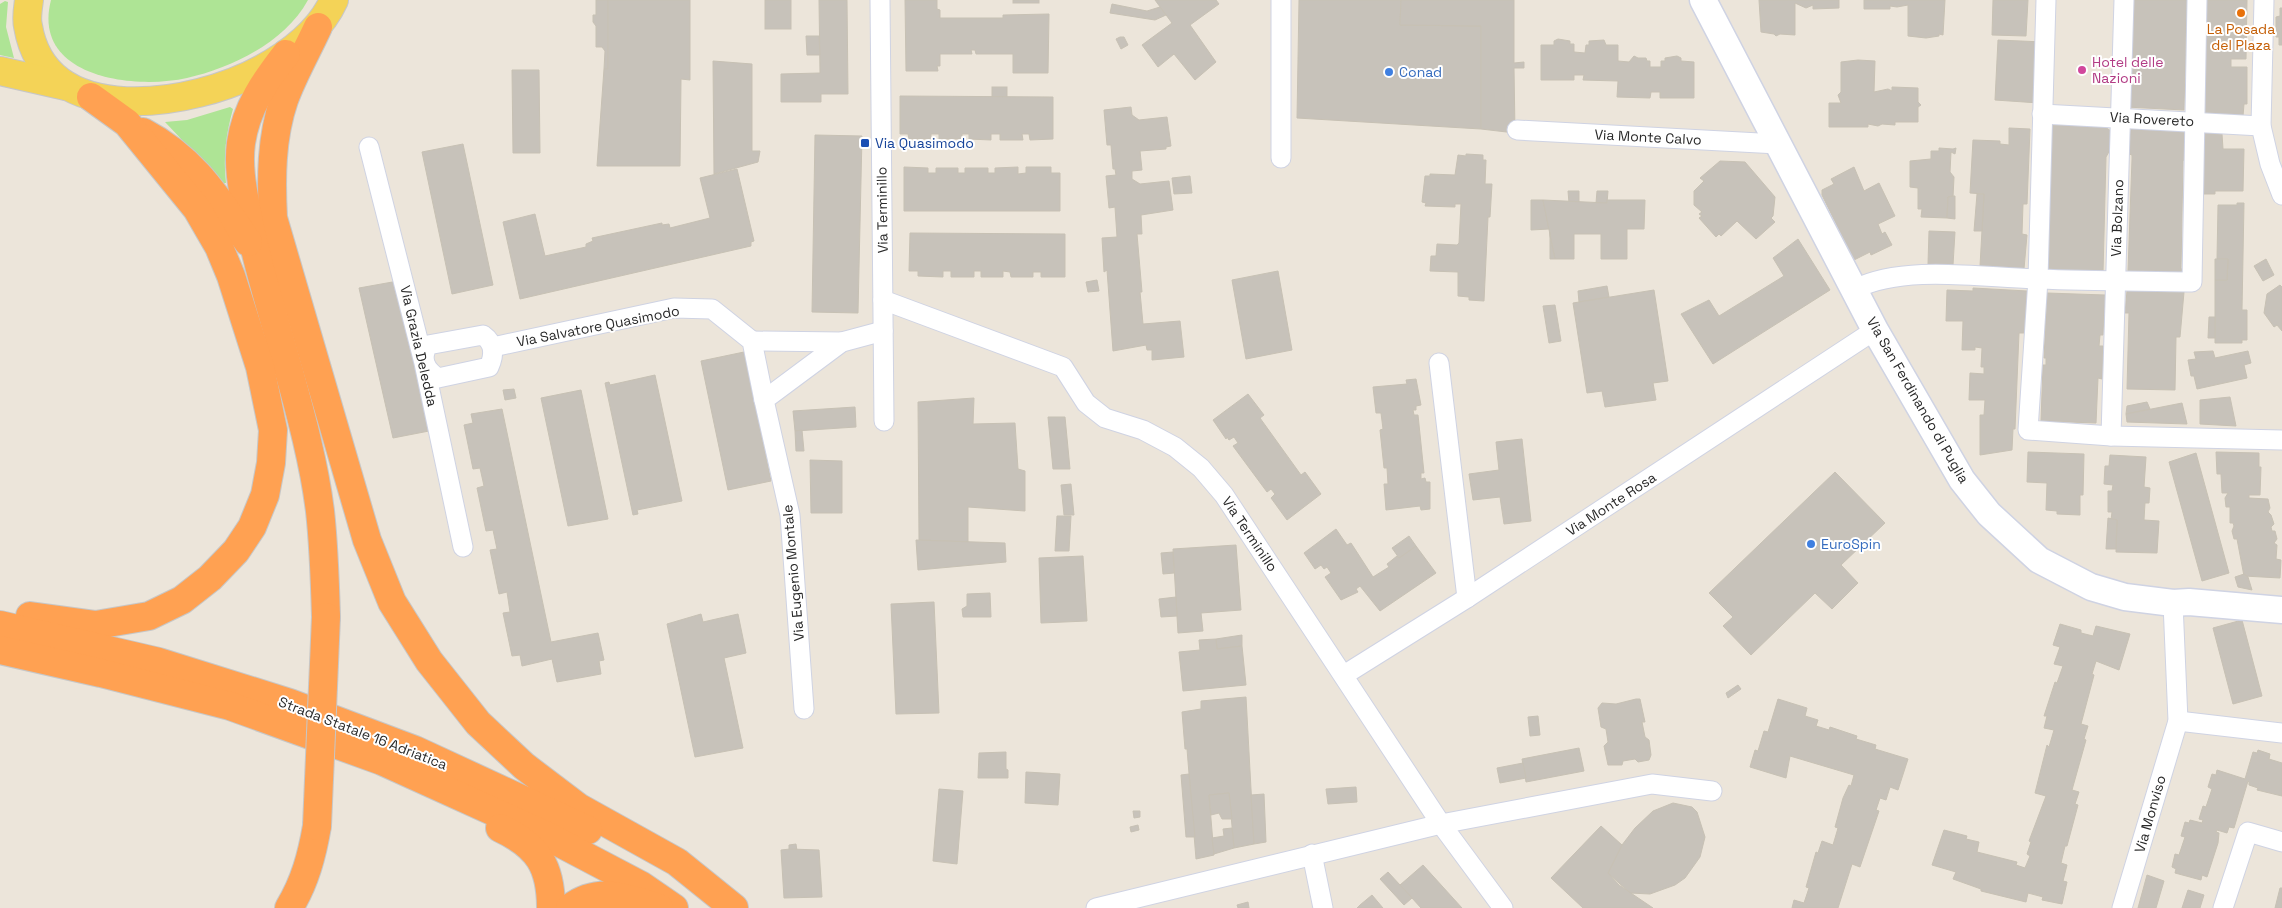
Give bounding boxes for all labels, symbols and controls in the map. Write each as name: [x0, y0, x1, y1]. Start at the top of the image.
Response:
marker: La Posada del Plaza: [2235, 7, 2247, 19]
place label: La Posada del Plaza: [2207, 20, 2275, 54]
place label: Hotel delle Nazioni: [2092, 53, 2164, 87]
place label: Conad: [1399, 63, 1442, 81]
marker: Hotel delle Nazioni: [2076, 64, 2088, 76]
marker: Conad: [1383, 66, 1395, 78]
street label: Via Rovereto: [2109, 108, 2195, 130]
street label: Via Monte Calvo: [1594, 125, 1702, 149]
place label: Via Quasimodo: [875, 134, 974, 152]
marker: Via Quasimodo: [859, 137, 871, 149]
street label: Via Terminillo: [872, 166, 892, 254]
street label: Via Bolzano: [2107, 179, 2127, 257]
street label: Via Grazia Deledda: [396, 284, 442, 408]
street label: Via Salvatore Quasimodo: [515, 301, 681, 351]
street label: Via San Ferdinando di Puglia: [1863, 314, 1973, 486]
street label: Via Monte Rosa: [1563, 468, 1659, 540]
street label: Via Terminillo: [1218, 493, 1282, 575]
street label: Via Eugenio Montale: [778, 504, 808, 642]
place label: EuroSpin: [1821, 535, 1881, 553]
marker: EuroSpin: [1805, 538, 1817, 550]
street label: Strada Statale 16 Adriatica: [276, 692, 450, 774]
street label: Via Monviso: [2130, 773, 2170, 855]

